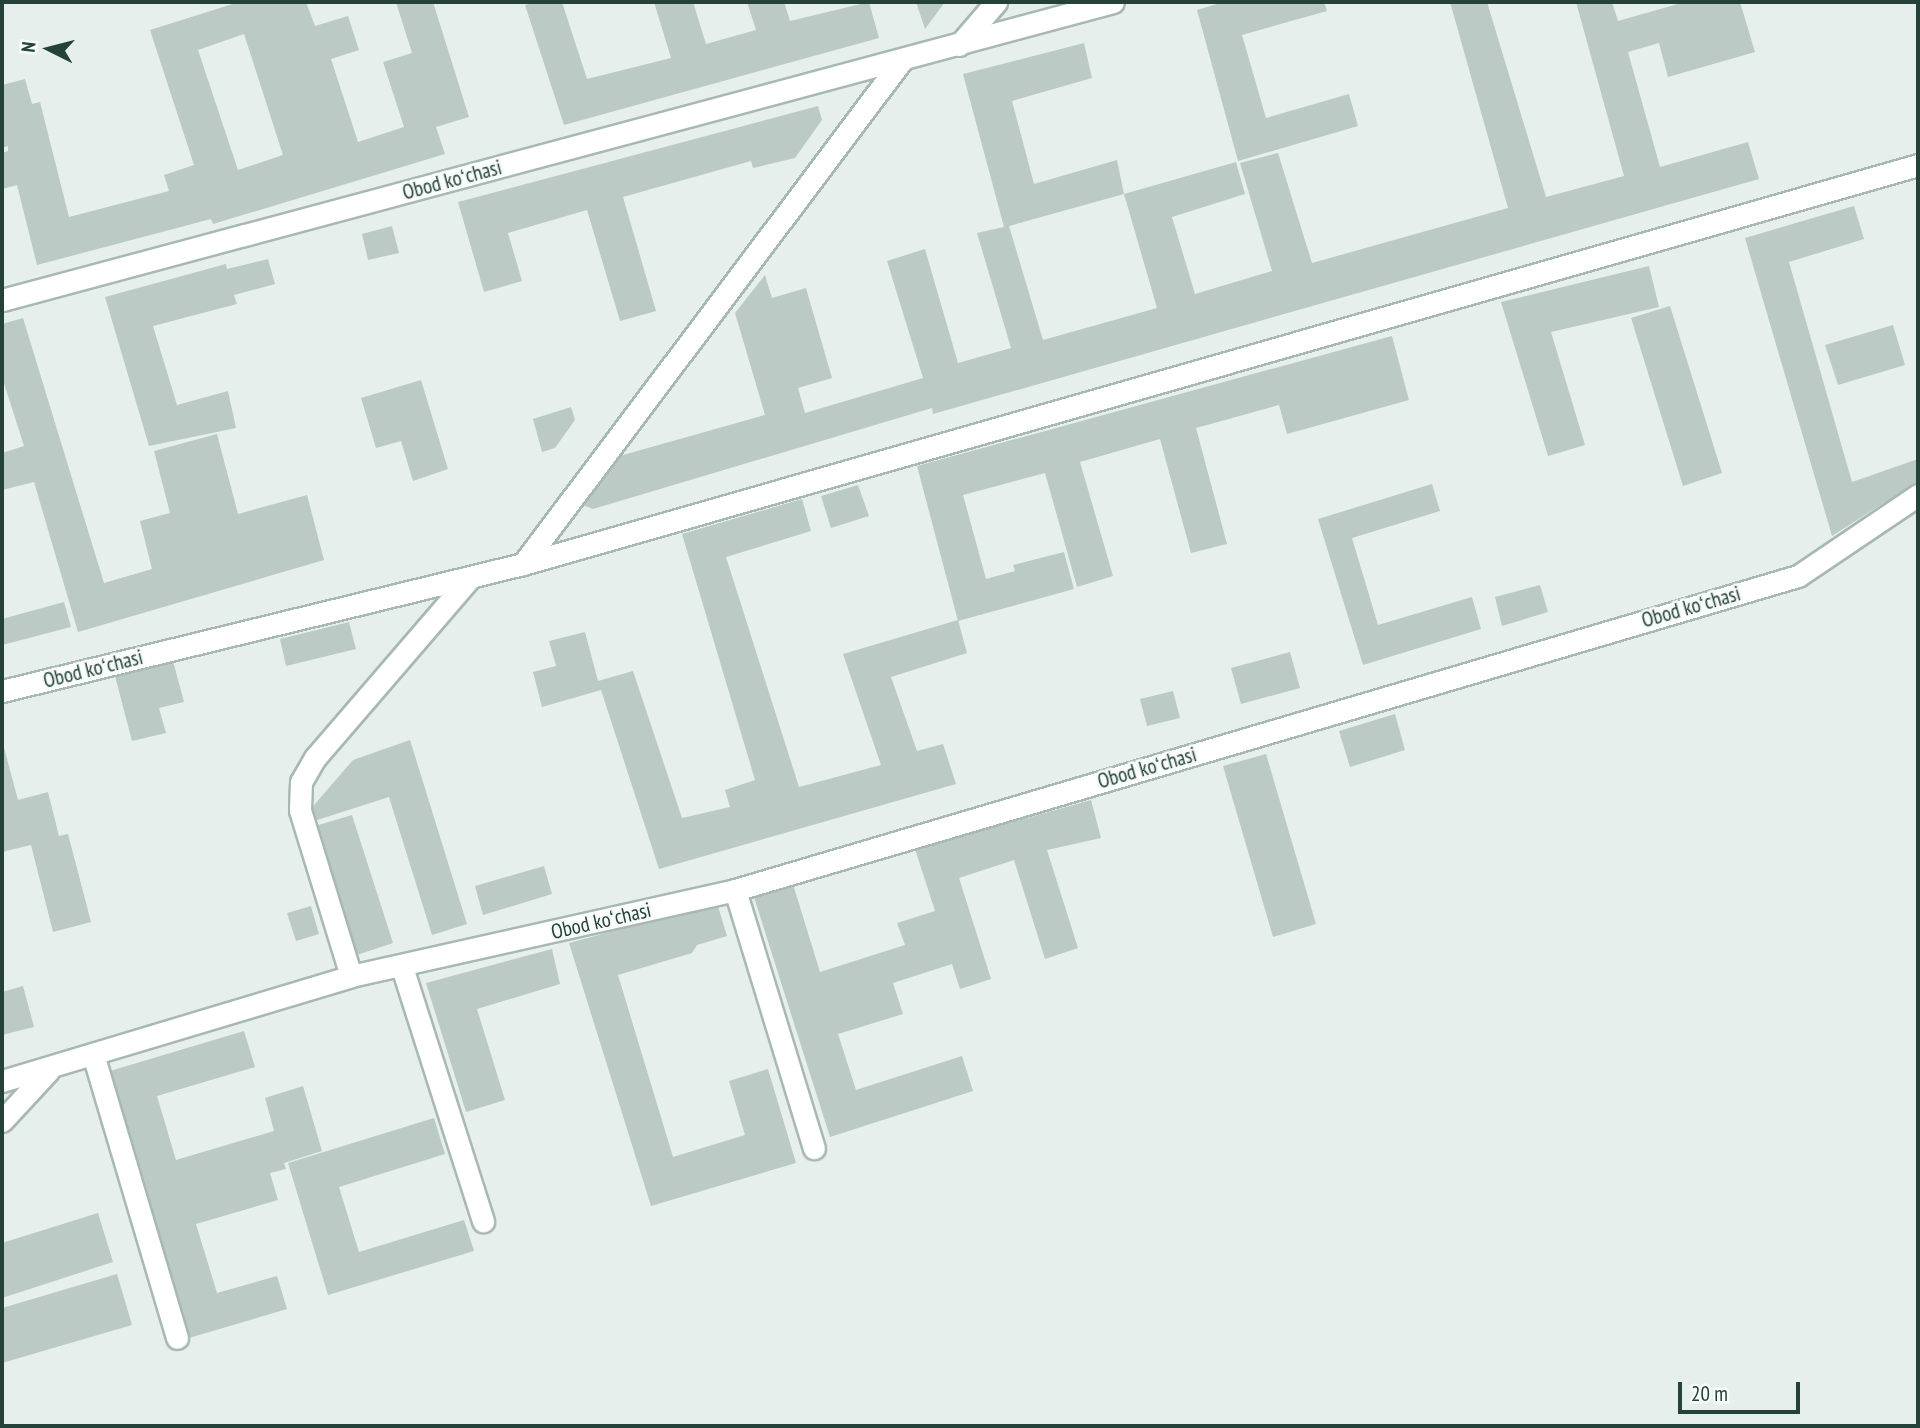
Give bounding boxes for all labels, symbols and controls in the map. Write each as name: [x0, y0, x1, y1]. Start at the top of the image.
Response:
north arrow: [14, 14, 84, 84]
text: N: [16, 40, 41, 53]
street label: Obod koʻchasi: [400, 155, 504, 205]
street label: Obod koʻchasi: [1639, 581, 1743, 633]
street label: Obod koʻchasi: [41, 644, 145, 694]
street label: Obod koʻchasi: [1095, 742, 1199, 794]
street label: Obod koʻchasi: [549, 897, 653, 945]
scale bar: [1682, 1368, 1804, 1412]
text: 20 m: [1691, 1380, 1728, 1407]

